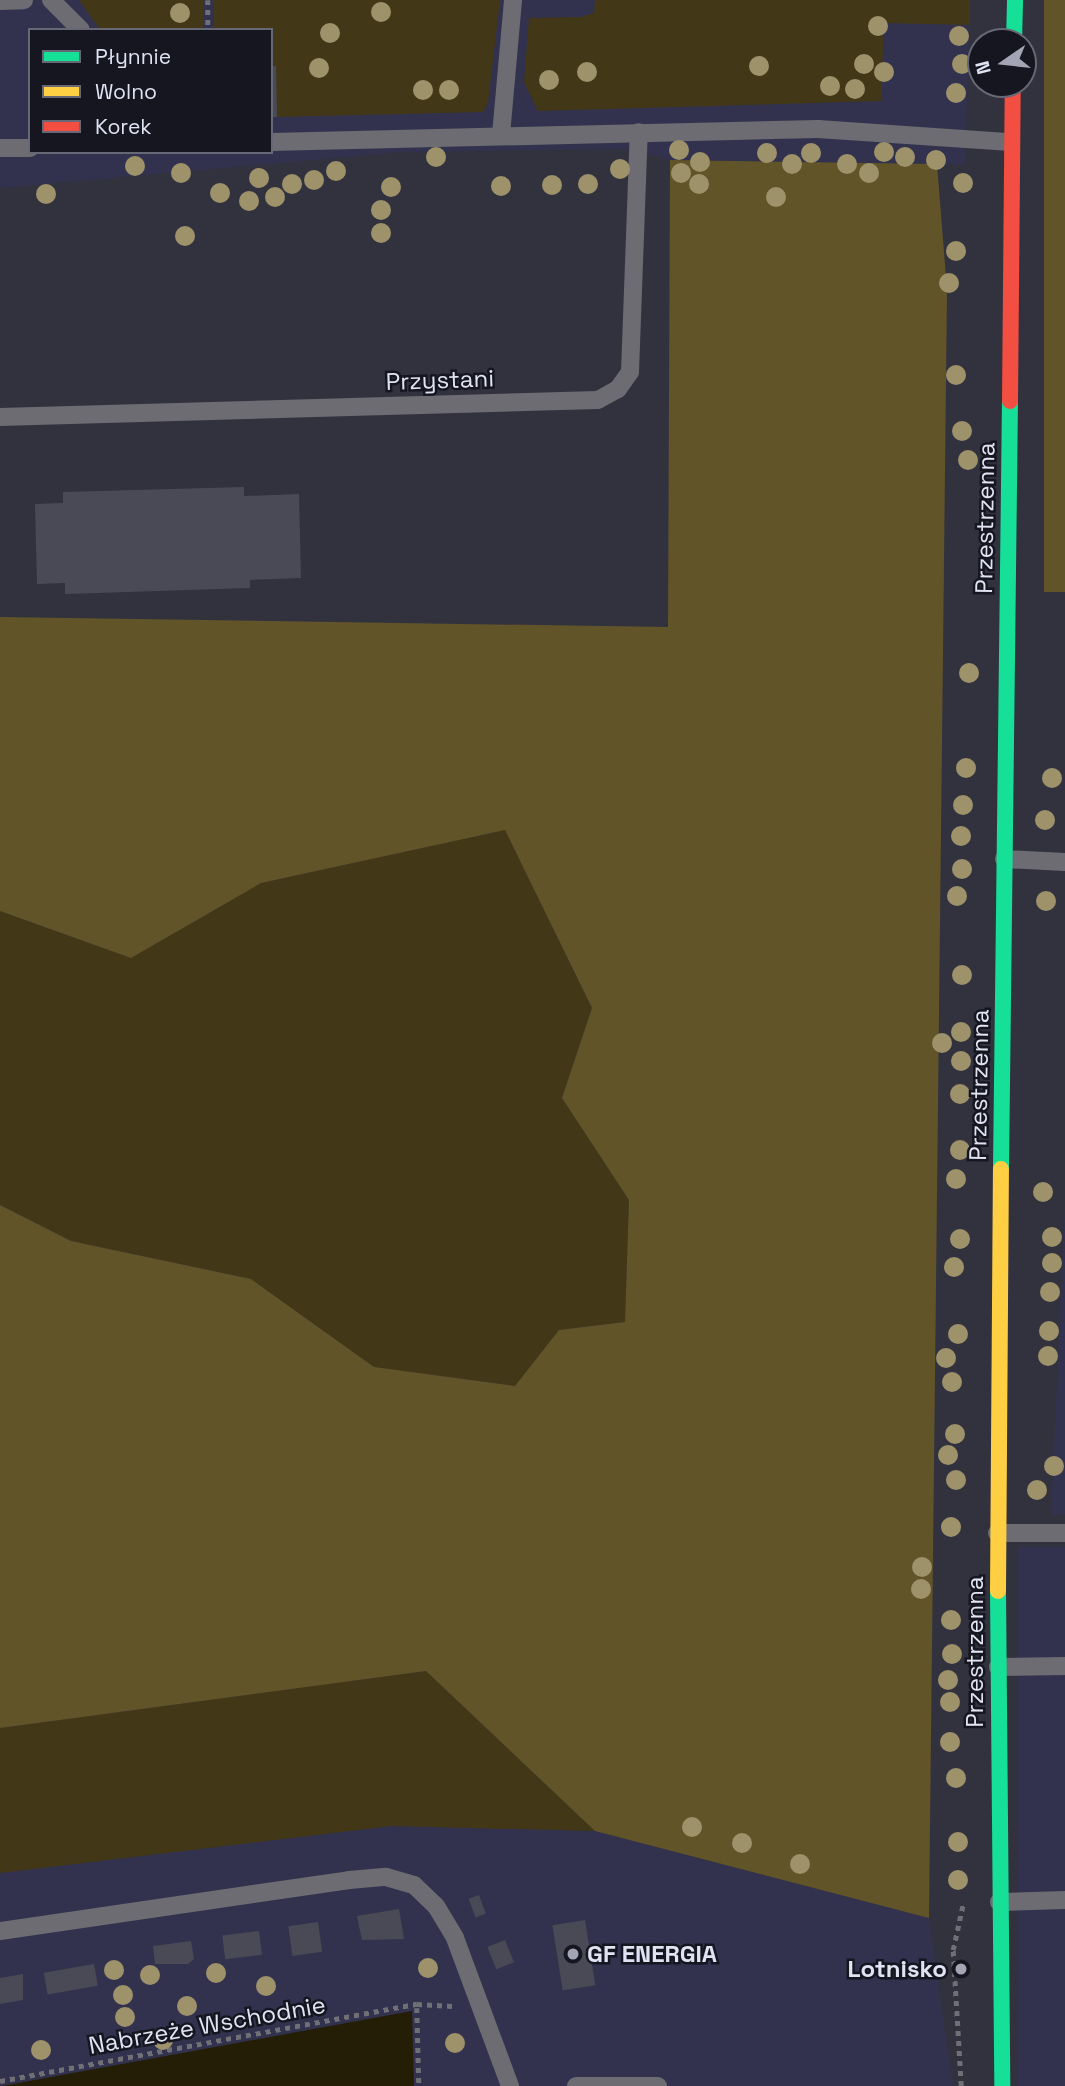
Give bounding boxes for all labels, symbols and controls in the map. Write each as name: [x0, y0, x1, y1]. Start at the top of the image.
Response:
legend: [28, 28, 273, 154]
north arrow: [967, 28, 1037, 98]
text: Płynnie: [95, 43, 171, 70]
text: N: [969, 59, 997, 77]
text: Wolno: [95, 78, 157, 105]
text: Korek: [95, 113, 152, 140]
street label: Przystani: [385, 364, 495, 396]
street label: Przestrzenna: [969, 442, 1001, 594]
street label: Przestrzenna: [963, 1009, 995, 1161]
street label: Przestrzenna: [961, 1576, 989, 1728]
place label: GF ENERGIA: [587, 1940, 717, 1968]
marker: GF ENERGIA: [565, 1946, 581, 1962]
place label: Lotnisko: [847, 1955, 947, 1983]
marker: Lotnisko: [953, 1961, 969, 1977]
street label: Nabrzeże Wschodnie: [86, 1990, 328, 2060]

